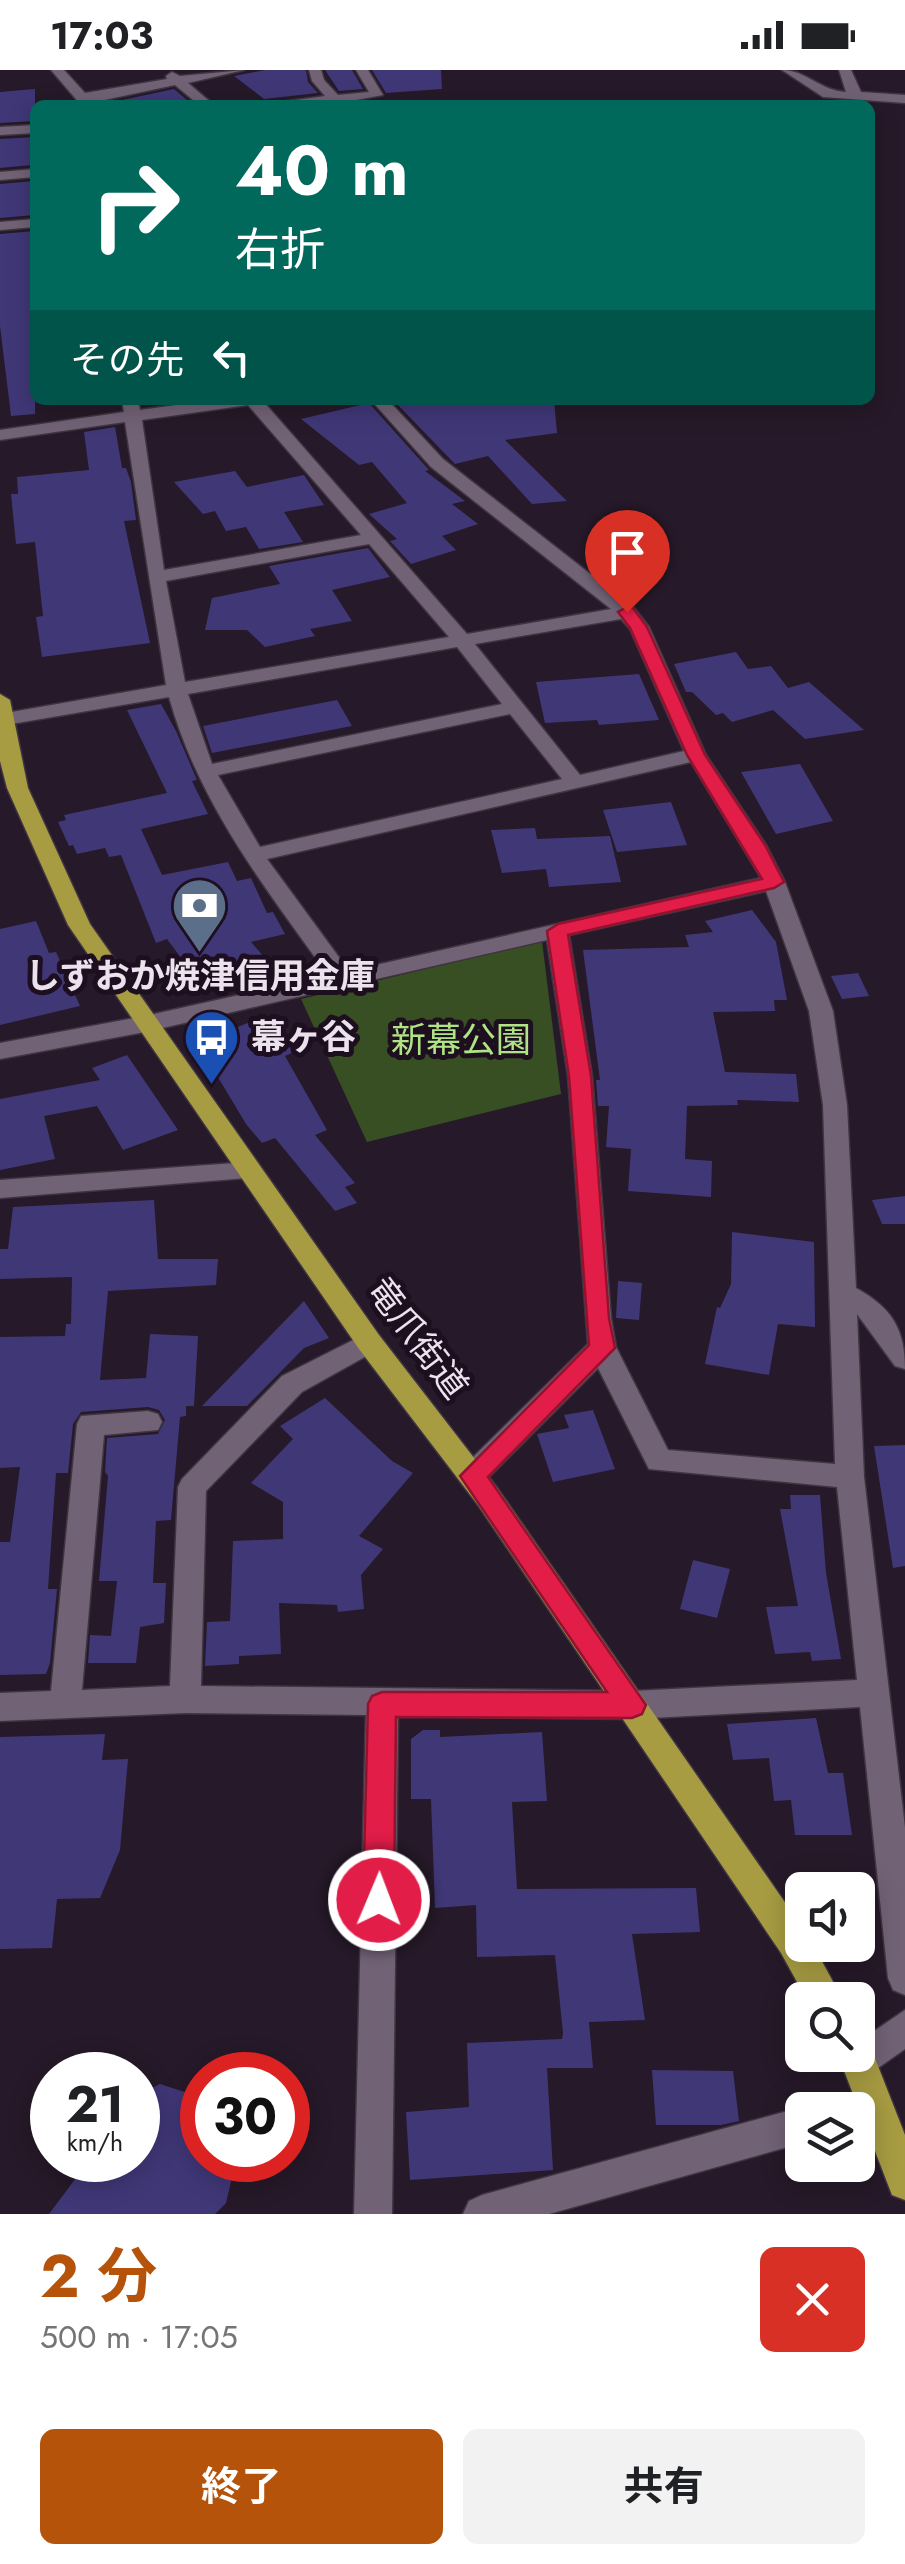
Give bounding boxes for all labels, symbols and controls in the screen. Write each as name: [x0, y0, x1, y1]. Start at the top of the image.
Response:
text: 17:03: [50, 8, 153, 63]
text: 40 m: [235, 120, 409, 221]
icon: right: [70, 140, 200, 270]
text: 右折: [235, 217, 325, 282]
icon: left: [204, 330, 259, 385]
text: その先: [70, 332, 184, 387]
pin: [585, 510, 670, 613]
icon: arrive: [600, 525, 655, 580]
bank icon: しずおか焼津信用金庫: [170, 875, 230, 954]
place label: しずおか焼津信用金庫: [25, 951, 375, 1001]
bus stop icon: 幕ヶ谷: [182, 1007, 242, 1086]
place label: 幕ヶ谷: [251, 1012, 356, 1062]
park label: 新幕公園: [391, 1015, 531, 1065]
street label: 竜爪街道: [356, 1267, 480, 1409]
position arrow: [327, 1848, 431, 1952]
map controls: [785, 1872, 875, 2182]
button: sound: [785, 1872, 875, 1962]
button: search: [785, 1982, 875, 2072]
speed limit sign: 30: [180, 2052, 310, 2182]
text: 21: [66, 2068, 124, 2141]
button: layers: [785, 2092, 875, 2182]
text: km/h: [67, 2124, 123, 2160]
text: 2 分: [40, 2233, 157, 2320]
button: close: [760, 2247, 865, 2352]
text: 500 m · 17:05: [40, 2314, 238, 2360]
button: 終了: [40, 2429, 443, 2544]
button: 共有: [463, 2429, 865, 2544]

